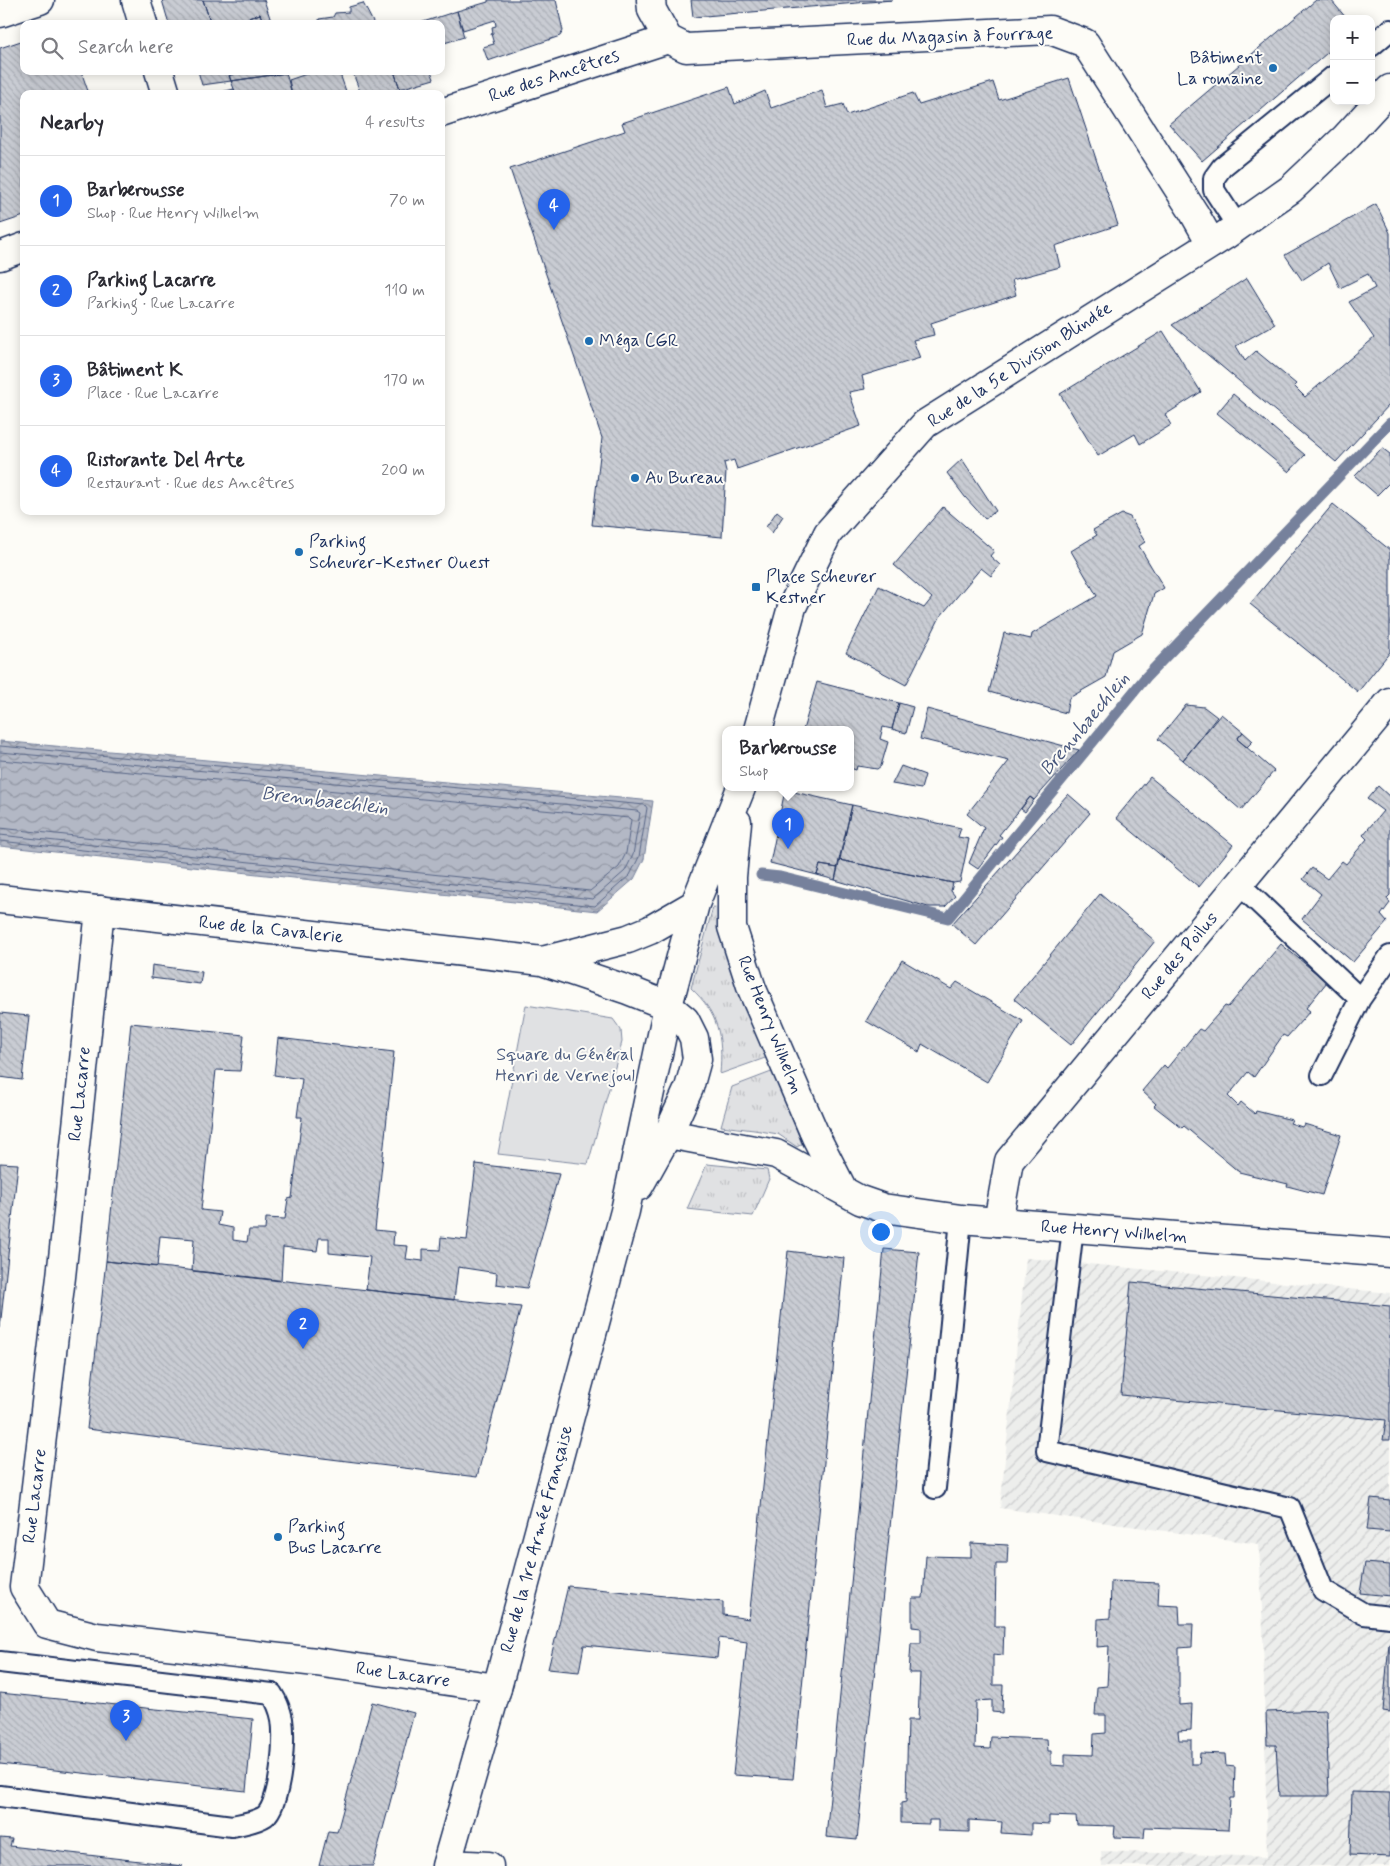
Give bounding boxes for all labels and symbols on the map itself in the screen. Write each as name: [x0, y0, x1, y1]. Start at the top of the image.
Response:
street label: Rue du Magasin à Fourrage: [846, 21, 1054, 54]
street label: Rue des Ancêtres: [486, 44, 622, 108]
place label: Bâtiment La romaine: [1177, 46, 1263, 91]
marker: Bâtiment La romaine: [1267, 62, 1279, 74]
pin: 4: [538, 189, 570, 230]
street label: Rue de la 5e Division Blindée: [923, 296, 1117, 434]
place label: Méga CGR: [599, 329, 678, 353]
marker: Méga CGR: [583, 335, 595, 347]
place label: Au Bureau: [645, 466, 724, 490]
marker: Au Bureau: [629, 472, 641, 484]
place label: Parking Scheurer-Kestner Ouest: [309, 530, 490, 575]
marker: Parking Scheurer-Kestner Ouest: [293, 546, 305, 558]
place label: Place Scheurer Kestner: [766, 565, 877, 610]
marker: Place Scheurer Kestner: [750, 581, 762, 593]
water label: Brennbaechlein: [1034, 667, 1136, 781]
water label: Brennbaechlein: [260, 781, 390, 821]
pin: 1: [772, 808, 804, 849]
street label: Rue des Poilus: [1136, 907, 1224, 1005]
street label: Rue de la Cavalerie: [197, 910, 345, 950]
street label: Rue Henry Wilhelm: [731, 952, 809, 1098]
park label: Square du Général Henri de Vernejoul: [495, 1043, 635, 1088]
street label: Rue Lacarre: [63, 1045, 97, 1143]
street label: Rue Henry Wilhelm: [1040, 1215, 1188, 1249]
your location: [868, 1219, 894, 1245]
pin: 2: [287, 1308, 319, 1349]
street label: Rue de la 1re Armée Française: [495, 1422, 579, 1656]
street label: Rue Lacarre: [17, 1447, 53, 1545]
place label: Parking Bus Lacarre: [288, 1515, 382, 1560]
marker: Parking Bus Lacarre: [272, 1531, 284, 1543]
street label: Rue Lacarre: [354, 1656, 452, 1694]
pin: 3: [110, 1700, 142, 1741]

